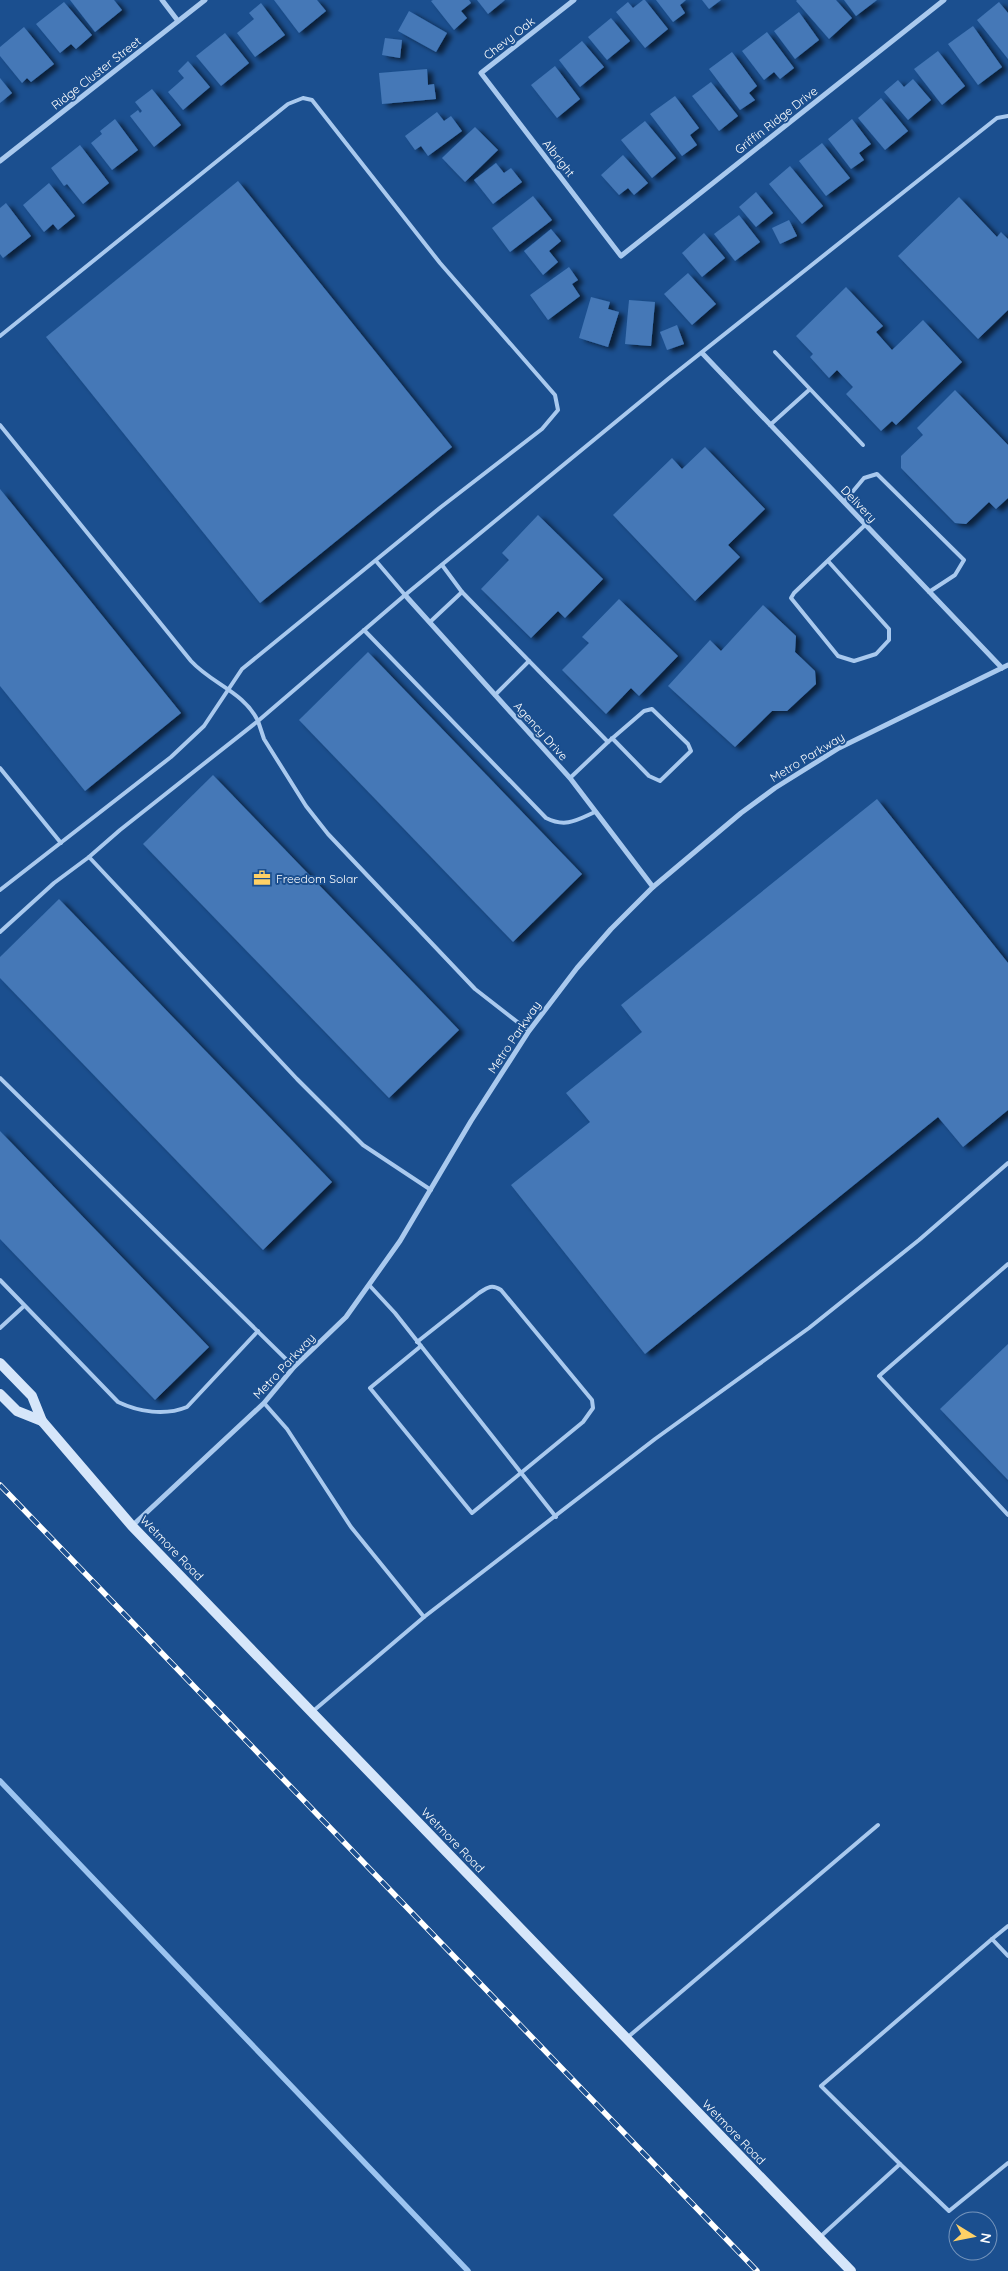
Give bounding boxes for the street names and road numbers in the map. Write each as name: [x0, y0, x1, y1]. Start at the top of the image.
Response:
street label: Chevy Oak: [480, 13, 538, 63]
street label: Ridge Cluster Street: [48, 33, 144, 113]
street label: Griffin Ridge Drive: [732, 83, 821, 157]
street label: Albright: [540, 136, 578, 180]
street label: Delivery: [838, 482, 880, 526]
street label: Agency Drive: [511, 699, 571, 764]
street label: Metro Parkway: [767, 729, 847, 785]
street label: Metro Parkway: [484, 998, 544, 1076]
street label: Metro Parkway: [250, 1330, 318, 1402]
street label: Wetmore Road: [137, 1512, 207, 1584]
street label: Wetmore Road: [418, 1804, 488, 1876]
street label: Wetmore Road: [699, 2096, 769, 2168]

